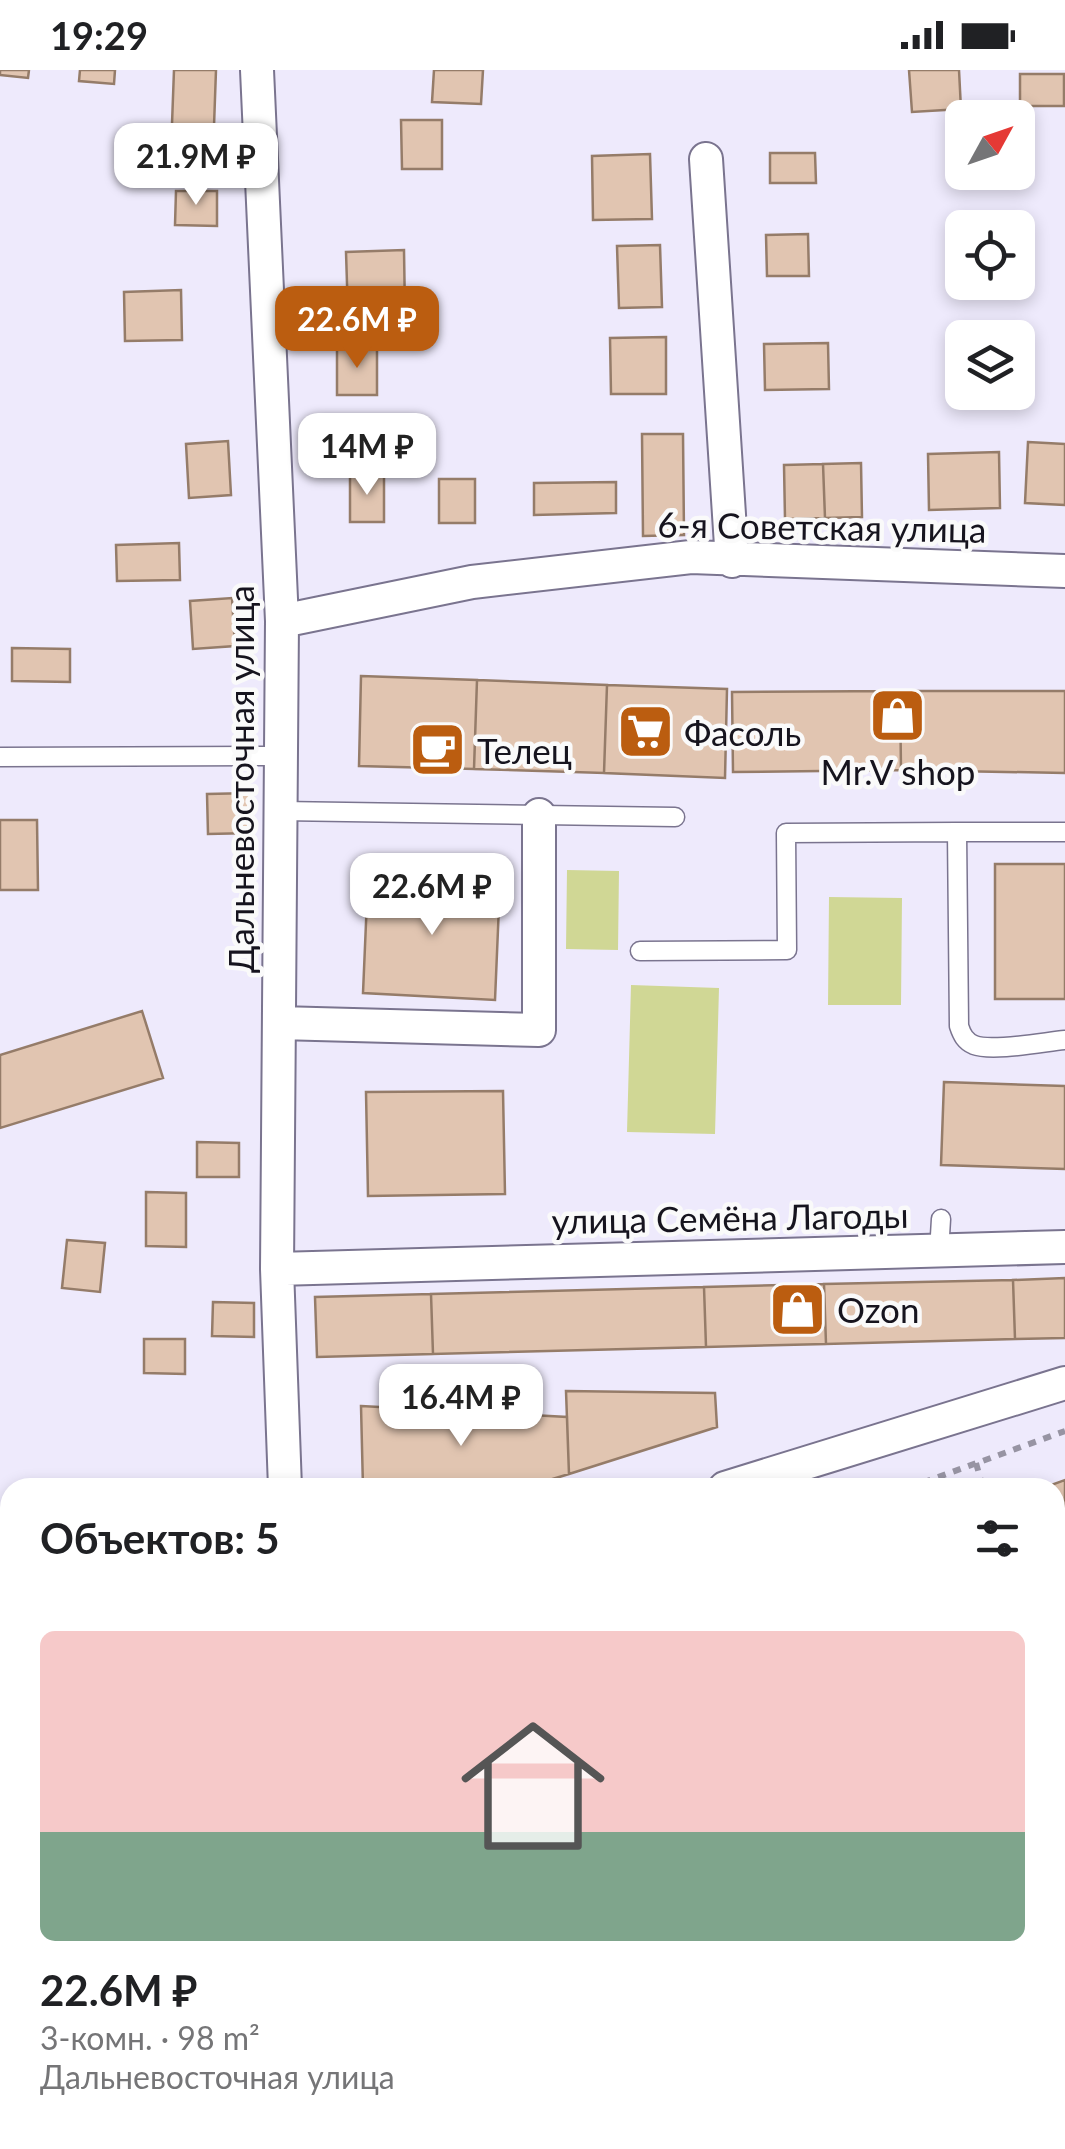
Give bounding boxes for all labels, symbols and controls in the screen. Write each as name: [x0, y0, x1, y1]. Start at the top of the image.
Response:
text: 19:29: [50, 12, 148, 58]
north arrow: [945, 100, 1035, 190]
map controls: [945, 100, 1035, 410]
pin: 21.9M ₽: [104, 123, 288, 208]
text: 21.9M ₽: [136, 136, 256, 175]
button: locate: [945, 210, 1035, 300]
pin: 22.6M ₽: [265, 286, 449, 371]
text: 22.6M ₽: [297, 299, 417, 338]
button: layers: [945, 320, 1035, 410]
pin: 14M ₽: [297, 413, 437, 498]
text: 14M ₽: [320, 426, 414, 465]
street label: 6-я Советская улица: [657, 502, 987, 550]
street label: Дальневосточная улица: [219, 585, 261, 973]
shop icon: Mr.V shop: [868, 685, 928, 745]
supermarket icon: Фасоль: [615, 702, 675, 762]
place label: Фасоль: [684, 711, 801, 753]
cafe icon: Телец: [408, 720, 468, 780]
place label: Телец: [477, 729, 572, 771]
place label: Mr.V shop: [821, 750, 975, 792]
pin: 22.6M ₽: [340, 853, 524, 938]
text: 22.6M ₽: [372, 866, 492, 905]
street label: улица Семёна Лагоды: [551, 1193, 909, 1241]
shop icon: Ozon: [768, 1279, 828, 1339]
place label: Ozon: [837, 1288, 920, 1330]
pin: 16.4M ₽: [369, 1364, 553, 1449]
text: 16.4M ₽: [401, 1377, 521, 1416]
icon: filters: [970, 1511, 1025, 1566]
text: Объектов: 5: [40, 1513, 280, 1563]
icon: home: [443, 1696, 623, 1876]
text: 22.6M ₽: [40, 1965, 197, 2015]
text: 3-комн. · 98 m²: [40, 2018, 260, 2057]
text: Дальневосточная улица: [40, 2057, 395, 2096]

